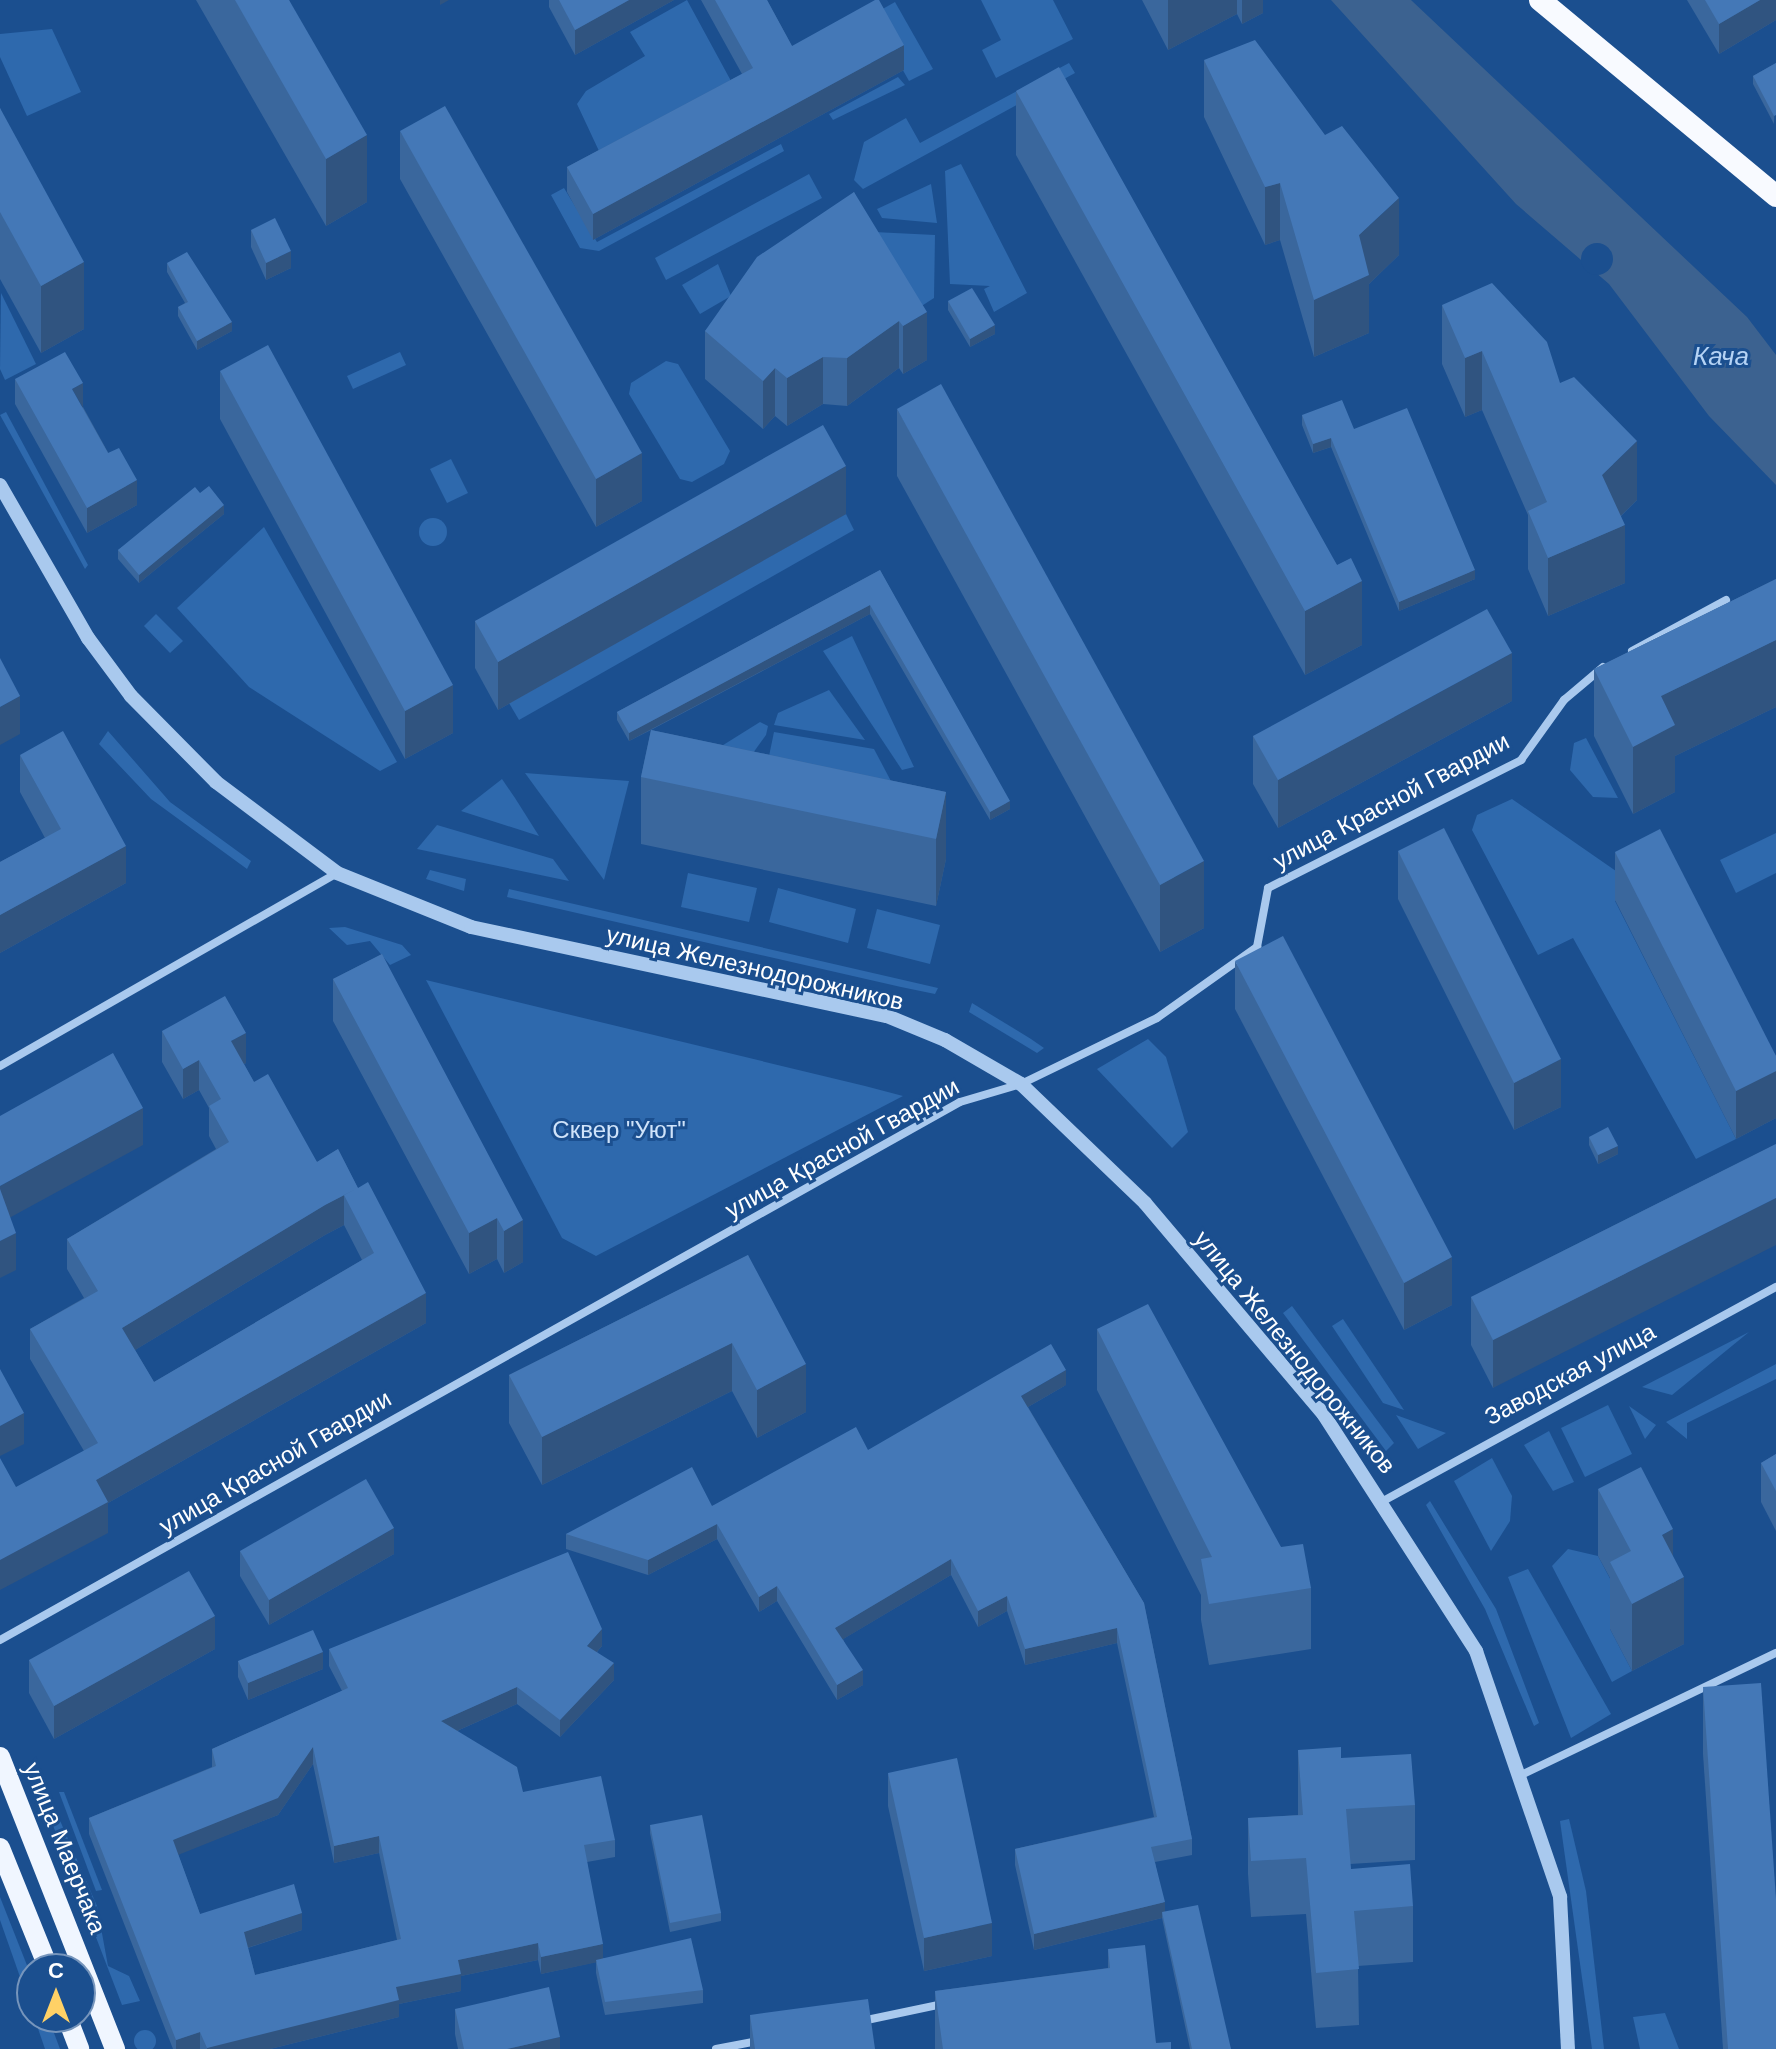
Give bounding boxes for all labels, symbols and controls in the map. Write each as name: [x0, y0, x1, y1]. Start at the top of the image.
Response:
water label: Кача: [1693, 341, 1749, 373]
street label: улица Красной Гвардии: [1268, 727, 1514, 875]
street label: улица Железнодорожников: [603, 920, 907, 1016]
street label: улица Красной Гвардии: [720, 1072, 964, 1224]
park label: Сквер "Уют": [552, 1116, 686, 1144]
street label: улица Железнодорожников: [1188, 1225, 1402, 1479]
street label: Заводская улица: [1480, 1317, 1660, 1431]
street label: улица Красной Гвардии: [154, 1384, 396, 1540]
street label: улица Маерчака: [17, 1758, 113, 1938]
north arrow: [16, 1953, 96, 2033]
text: С: [48, 1958, 64, 1983]

